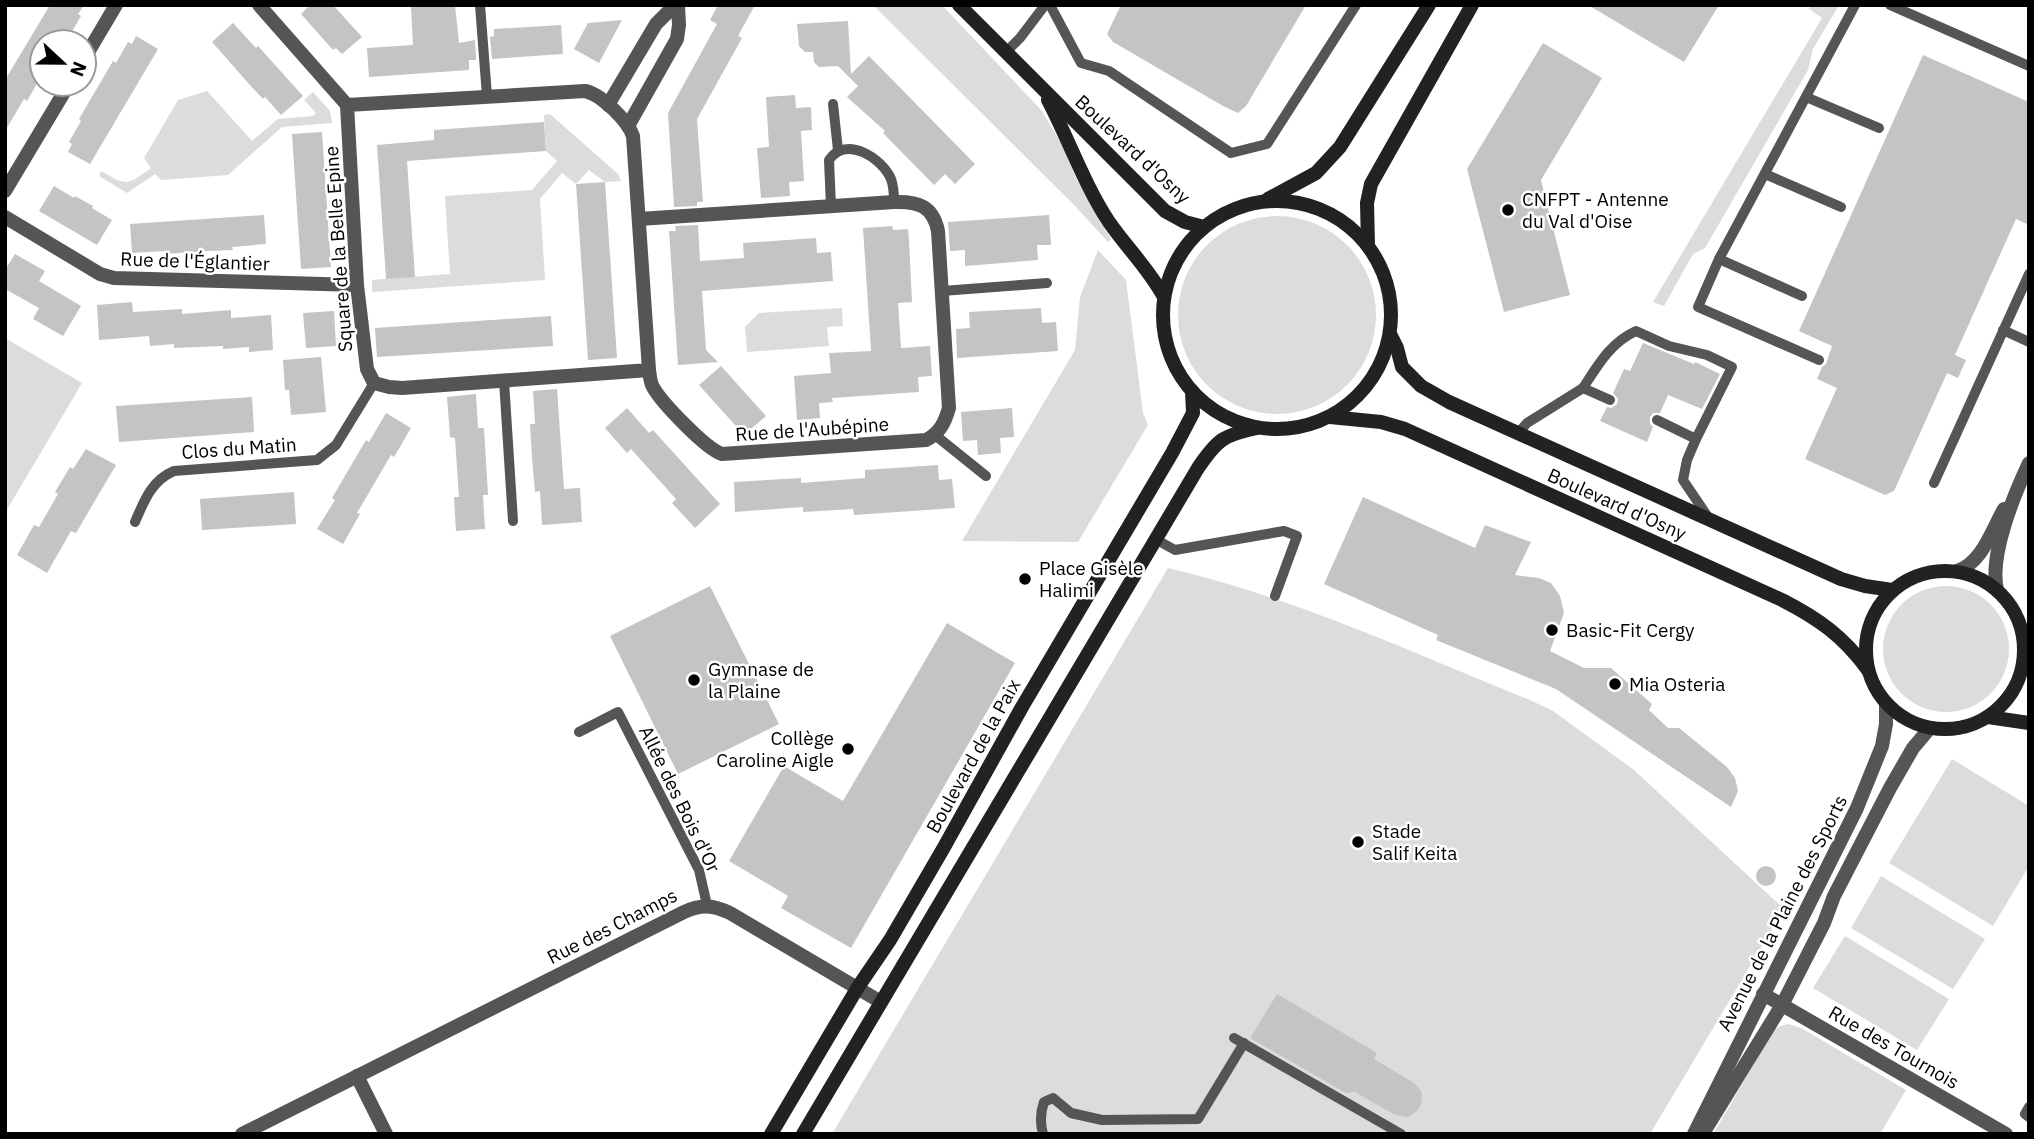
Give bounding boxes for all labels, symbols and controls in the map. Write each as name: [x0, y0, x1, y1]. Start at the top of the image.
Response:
north arrow: [28, 28, 98, 98]
text: N: [65, 58, 92, 80]
street label: Boulevard d'Osny: [1070, 89, 1196, 209]
street label: Square de la Belle Epine: [319, 145, 357, 353]
place label: CNFPT - Antenne du Val d'Oise: [1522, 187, 1669, 233]
marker: CNFPT - Antenne du Val d'Oise: [1500, 202, 1516, 218]
street label: Rue de l'Églantier: [120, 246, 270, 276]
street label: Rue de l'Aubépine: [734, 412, 890, 446]
street label: Clos du Matin: [181, 432, 297, 464]
street label: Boulevard d'Osny: [1544, 463, 1691, 546]
place label: Place Gisèle Halimi: [1039, 556, 1143, 602]
marker: Place Gisèle Halimi: [1017, 571, 1033, 587]
place label: Basic-Fit Cergy: [1566, 618, 1695, 642]
marker: Basic-Fit Cergy: [1544, 622, 1560, 638]
place label: Gymnase de la Plaine: [708, 657, 814, 703]
marker: Gymnase de la Plaine: [686, 672, 702, 688]
place label: Mia Osteria: [1629, 672, 1725, 696]
street label: Boulevard de la Paix: [921, 674, 1026, 837]
marker: Mia Osteria: [1607, 676, 1623, 692]
street label: Allée des Bois d'Or: [634, 722, 726, 876]
place label: Collège Caroline Aigle: [716, 726, 834, 772]
marker: Collège Caroline Aigle: [840, 741, 856, 757]
street label: Avenue de la Plaine des Sports: [1712, 791, 1852, 1035]
place label: Stade Salif Keita: [1372, 819, 1457, 865]
marker: Stade Salif Keita: [1350, 834, 1366, 850]
street label: Rue des Champs: [543, 883, 681, 969]
street label: Rue des Tournois: [1825, 1000, 1963, 1094]

